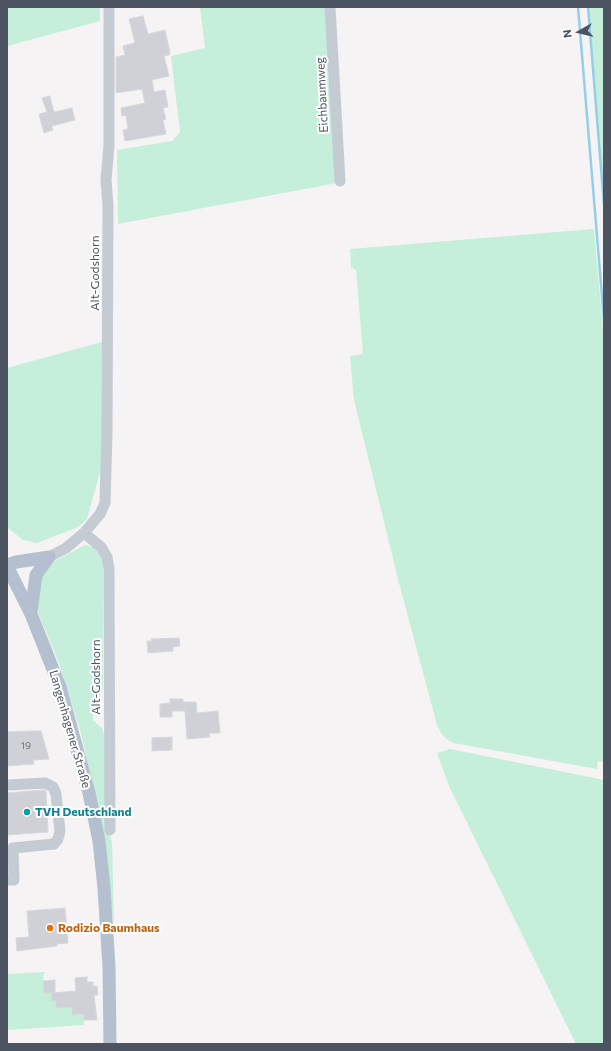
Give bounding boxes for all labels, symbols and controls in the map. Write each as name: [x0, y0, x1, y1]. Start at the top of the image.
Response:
north arrow: [559, 12, 599, 52]
text: N: [560, 29, 574, 39]
street label: Eichbaumweg: [313, 57, 331, 133]
street label: Alt-Godshorn: [88, 235, 102, 311]
street label: Alt-Godshorn: [89, 639, 103, 715]
street label: Langenhagener Straße: [46, 668, 94, 790]
house number: 19: [21, 740, 31, 752]
place label: TVH Deutschland: [35, 805, 131, 819]
marker: TVH Deutschland: [22, 807, 32, 817]
place label: Rodizio Baumhaus: [58, 921, 160, 935]
marker: Rodizio Baumhaus: [45, 923, 55, 933]

